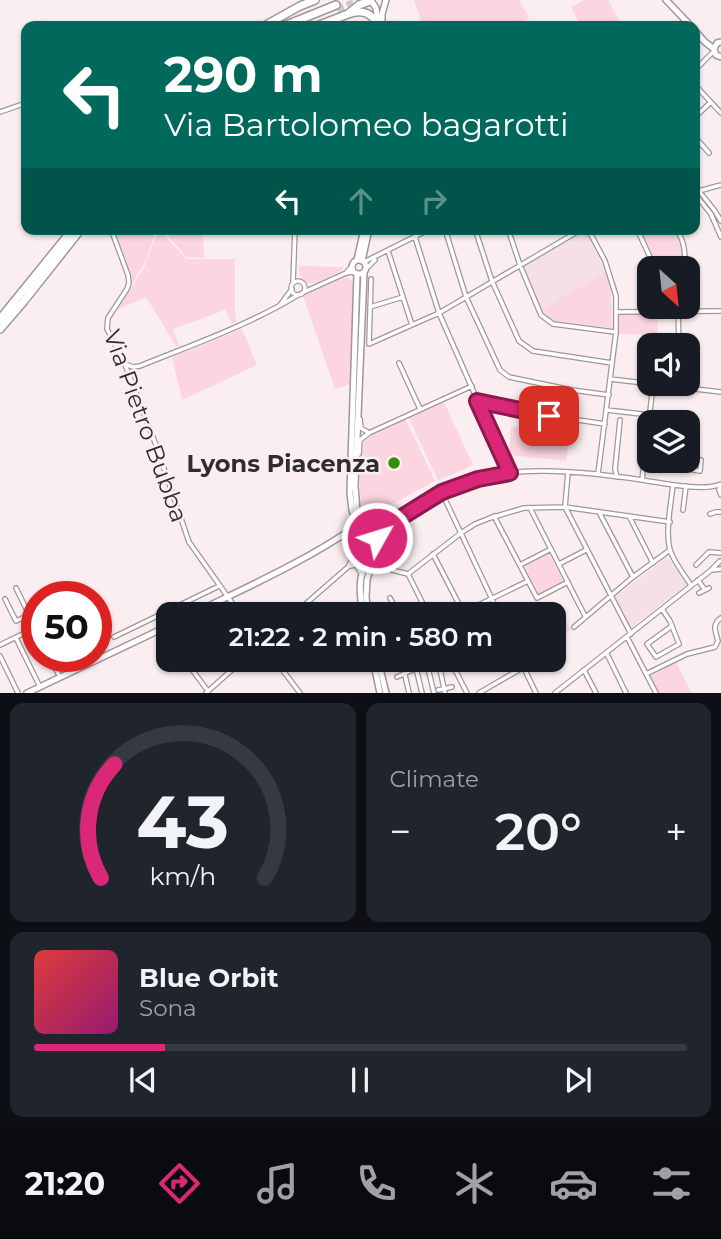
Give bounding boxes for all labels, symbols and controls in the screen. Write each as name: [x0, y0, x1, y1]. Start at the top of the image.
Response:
text: 290 m: [164, 45, 323, 104]
icon: left: [49, 49, 140, 140]
text: Via Bartolomeo bagarotti: [164, 105, 569, 144]
icon: left: [269, 182, 307, 220]
icon: ahead: [342, 182, 380, 220]
icon: right: [415, 182, 453, 220]
north arrow: [637, 256, 700, 318]
map controls: [637, 256, 700, 473]
street label: Via Pietro Bubba: [98, 326, 194, 526]
button: sound: [637, 333, 700, 396]
pin: [519, 386, 579, 446]
icon: arrive: [530, 397, 568, 435]
button: layers: [637, 410, 700, 473]
place label: Lyons Piacenza: [186, 449, 380, 478]
marker: Lyons Piacenza: [386, 455, 402, 471]
position arrow: [340, 501, 414, 575]
speed limit sign: 50: [21, 581, 112, 672]
text: 21:22 · 2 min · 580 m: [229, 621, 493, 653]
text: Climate: [390, 765, 479, 793]
text: 43: [136, 779, 229, 867]
text: 20°: [495, 800, 582, 863]
text: −: [390, 808, 411, 855]
text: +: [665, 808, 687, 855]
text: km/h: [149, 861, 216, 891]
text: Blue Orbit: [139, 962, 278, 994]
text: Sona: [139, 994, 197, 1022]
icon: previous: [124, 1061, 162, 1099]
icon: pause: [341, 1061, 379, 1099]
icon: next: [559, 1061, 597, 1099]
icon: directions: [155, 1159, 204, 1208]
icon: music: [253, 1159, 302, 1208]
icon: phone: [352, 1159, 401, 1208]
icon: climate: [450, 1159, 499, 1208]
icon: car: [549, 1159, 598, 1208]
icon: filters: [647, 1159, 696, 1208]
text: 21:20: [25, 1164, 105, 1203]

